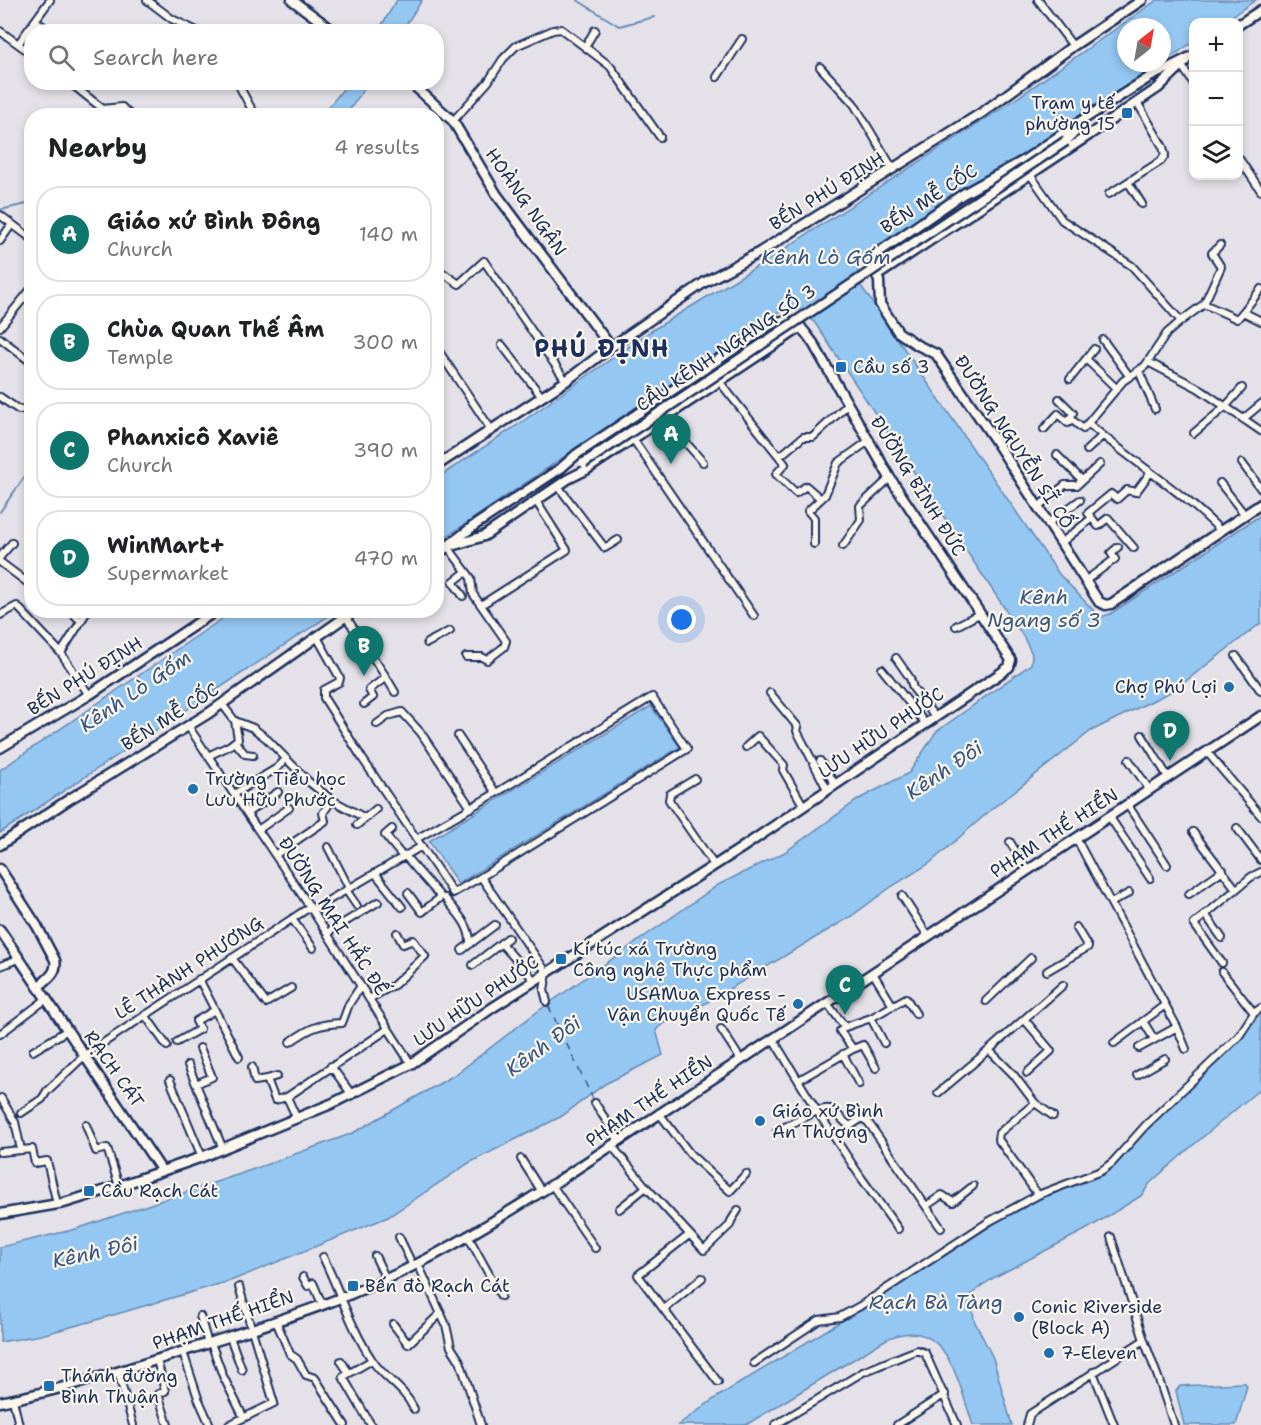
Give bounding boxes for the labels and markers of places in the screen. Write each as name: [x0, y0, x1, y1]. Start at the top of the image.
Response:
place label: Trạm y tế phường 15: [1025, 91, 1116, 136]
marker: Trạm y tế phường 15: [1120, 106, 1134, 120]
place label: Cầu số 3: [853, 355, 930, 379]
marker: Cầu số 3: [834, 360, 848, 374]
pin: A: [652, 414, 690, 464]
pin: B: [344, 626, 384, 676]
place label: Chợ Phú Lợi: [1115, 675, 1217, 699]
marker: Chợ Phú Lợi: [1222, 680, 1236, 694]
pin: D: [1150, 712, 1190, 761]
place label: Trường Tiểu học Lưu Hữu Phước: [205, 767, 346, 812]
marker: Trường Tiểu học Lưu Hữu Phước: [186, 782, 200, 796]
place label: Kí túc xá Trường Công nghệ Thực phẩm: [573, 937, 767, 982]
marker: Kí túc xá Trường Công nghệ Thực phẩm: [554, 952, 568, 966]
pin: C: [826, 966, 864, 1015]
place label: USAMua Express - Vận Chuyển Quốc Tế: [607, 982, 787, 1027]
marker: USAMua Express - Vận Chuyển Quốc Tế: [791, 997, 805, 1011]
place label: Giáo xứ Bình An Thượng: [772, 1099, 884, 1144]
marker: Giáo xứ Bình An Thượng: [753, 1114, 767, 1128]
place label: Cầu Rạch Cát: [101, 1179, 219, 1203]
marker: Cầu Rạch Cát: [82, 1184, 96, 1198]
place label: Bến đò Rạch Cát: [365, 1274, 510, 1298]
marker: Bến đò Rạch Cát: [346, 1279, 360, 1293]
place label: Conic Riverside (Block A): [1031, 1295, 1162, 1340]
marker: Conic Riverside (Block A): [1012, 1310, 1026, 1324]
place label: 7-Eleven: [1061, 1341, 1137, 1365]
marker: 7-Eleven: [1042, 1346, 1056, 1360]
place label: Thánh đường Bình Thuận: [61, 1364, 178, 1409]
marker: Thánh đường Bình Thuận: [42, 1379, 56, 1393]

